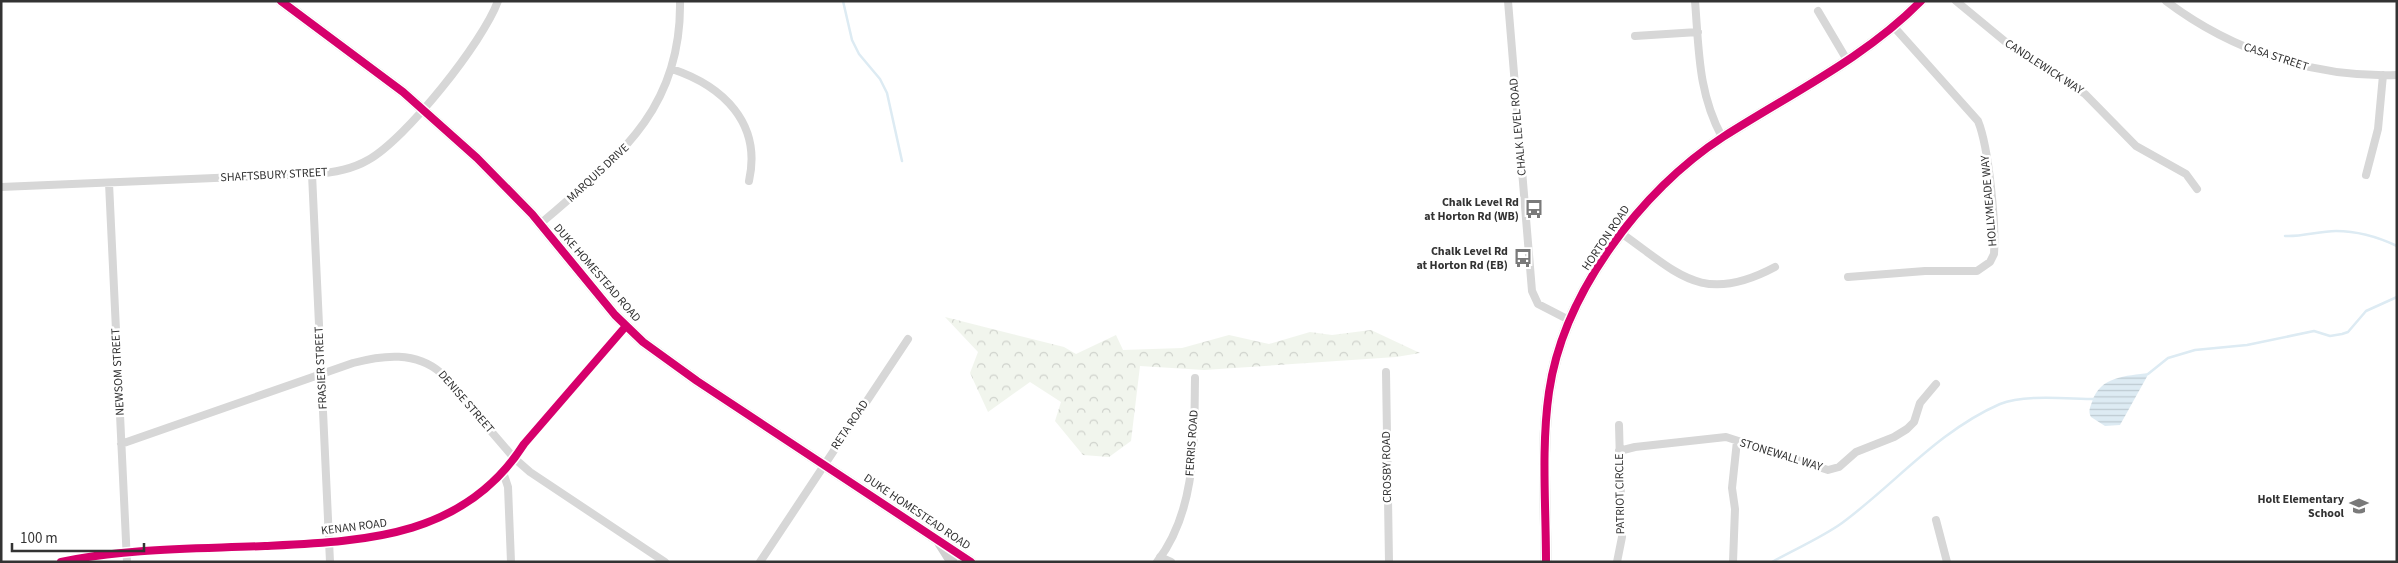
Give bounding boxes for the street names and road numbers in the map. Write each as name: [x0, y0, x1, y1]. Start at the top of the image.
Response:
street label: CANDLEWICK WAY: [2001, 35, 2087, 99]
street label: CASA STREET: [2241, 39, 2311, 76]
street label: CHALK LEVEL ROAD: [1505, 78, 1531, 176]
street label: MARQUIS DRIVE: [563, 140, 633, 206]
street label: HOLLYMEADE WAY: [1977, 154, 2001, 247]
street label: SHAFTSBURY STREET: [220, 164, 329, 186]
street label: HORTON ROAD: [1578, 202, 1634, 274]
street label: DUKE HOMESTEAD ROAD: [549, 220, 645, 326]
street label: FRASIER STREET: [310, 326, 332, 410]
street label: NEWSOM STREET: [107, 327, 129, 416]
street label: DENISE STREET: [434, 367, 498, 438]
street label: RETA ROAD: [827, 397, 873, 453]
street label: FERRIS ROAD: [1181, 409, 1203, 477]
street label: CROSBY ROAD: [1378, 431, 1396, 503]
street label: STONEWALL WAY: [1737, 434, 1825, 476]
street label: PATRIOT CIRCLE: [1611, 453, 1629, 535]
street label: DUKE HOMESTEAD ROAD: [860, 470, 974, 554]
street label: KENAN ROAD: [320, 515, 388, 539]

